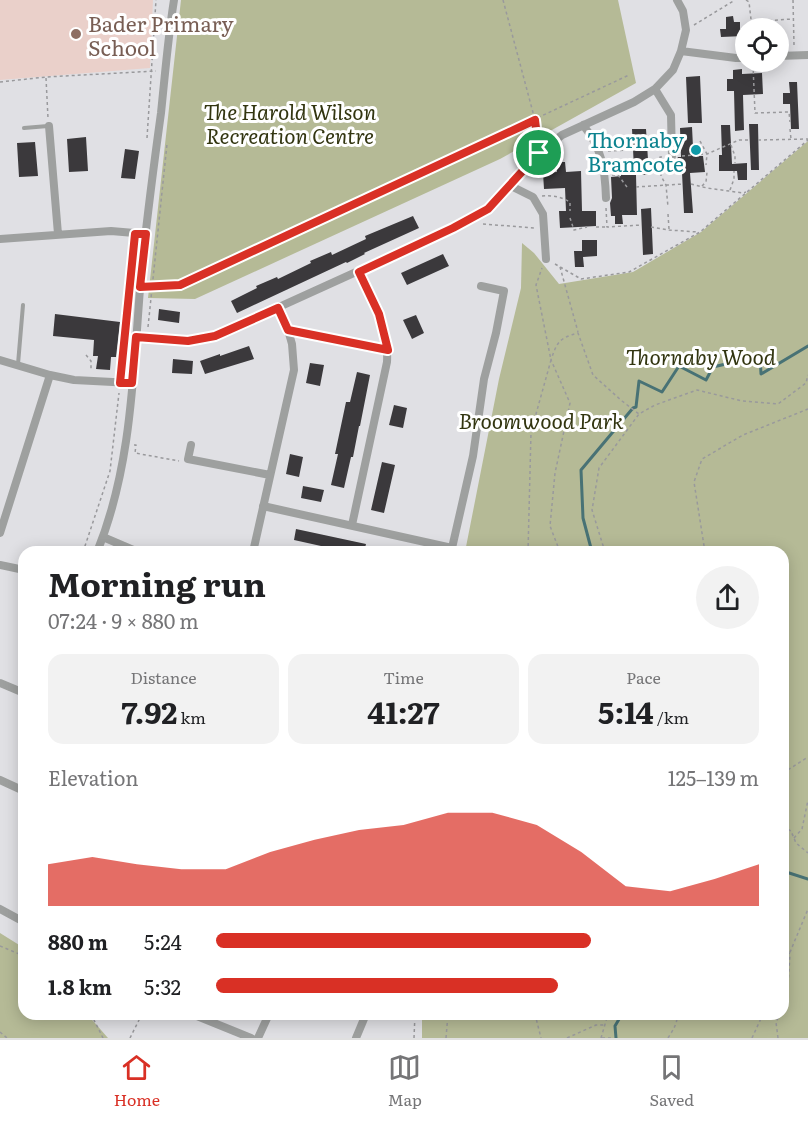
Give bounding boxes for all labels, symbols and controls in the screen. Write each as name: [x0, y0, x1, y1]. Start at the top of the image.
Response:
place label: Bader Primary School: [88, 7, 234, 62]
map controls: [735, 18, 789, 72]
button: locate: [735, 18, 789, 72]
marker: Bader Primary School: [69, 27, 83, 41]
park label: The Harold Wilson Recreation Centre: [204, 95, 377, 150]
place label: Thornaby Bramcote: [587, 123, 685, 178]
pin: [513, 127, 564, 178]
icon: arrive: [522, 136, 555, 169]
marker: Thornaby Bramcote: [689, 143, 703, 157]
park label: Thornaby Wood: [626, 340, 776, 371]
park label: Broomwood Park: [459, 404, 624, 435]
text: Morning run: [48, 558, 266, 607]
button: share: [696, 566, 759, 629]
text: 07:24 · 9 × 880 m: [48, 605, 199, 635]
text: Distance: [130, 665, 197, 689]
text: Time: [383, 665, 424, 689]
text: Pace: [626, 665, 661, 689]
text: 7.92: [121, 689, 177, 733]
text: 41:27: [367, 689, 440, 733]
text: 5:14: [598, 689, 654, 733]
text: km: [177, 705, 206, 729]
text: /km: [654, 705, 689, 729]
text: Elevation: [48, 762, 138, 792]
text: 125–139 m: [668, 762, 759, 792]
text: 880 m: [48, 926, 108, 956]
text: 5:24: [144, 926, 182, 956]
text: 1.8 km: [48, 971, 112, 1001]
text: 5:32: [144, 971, 181, 1001]
tab: Home: [114, 1051, 160, 1111]
tab: Map: [388, 1051, 422, 1111]
tab: Saved: [650, 1051, 694, 1111]

